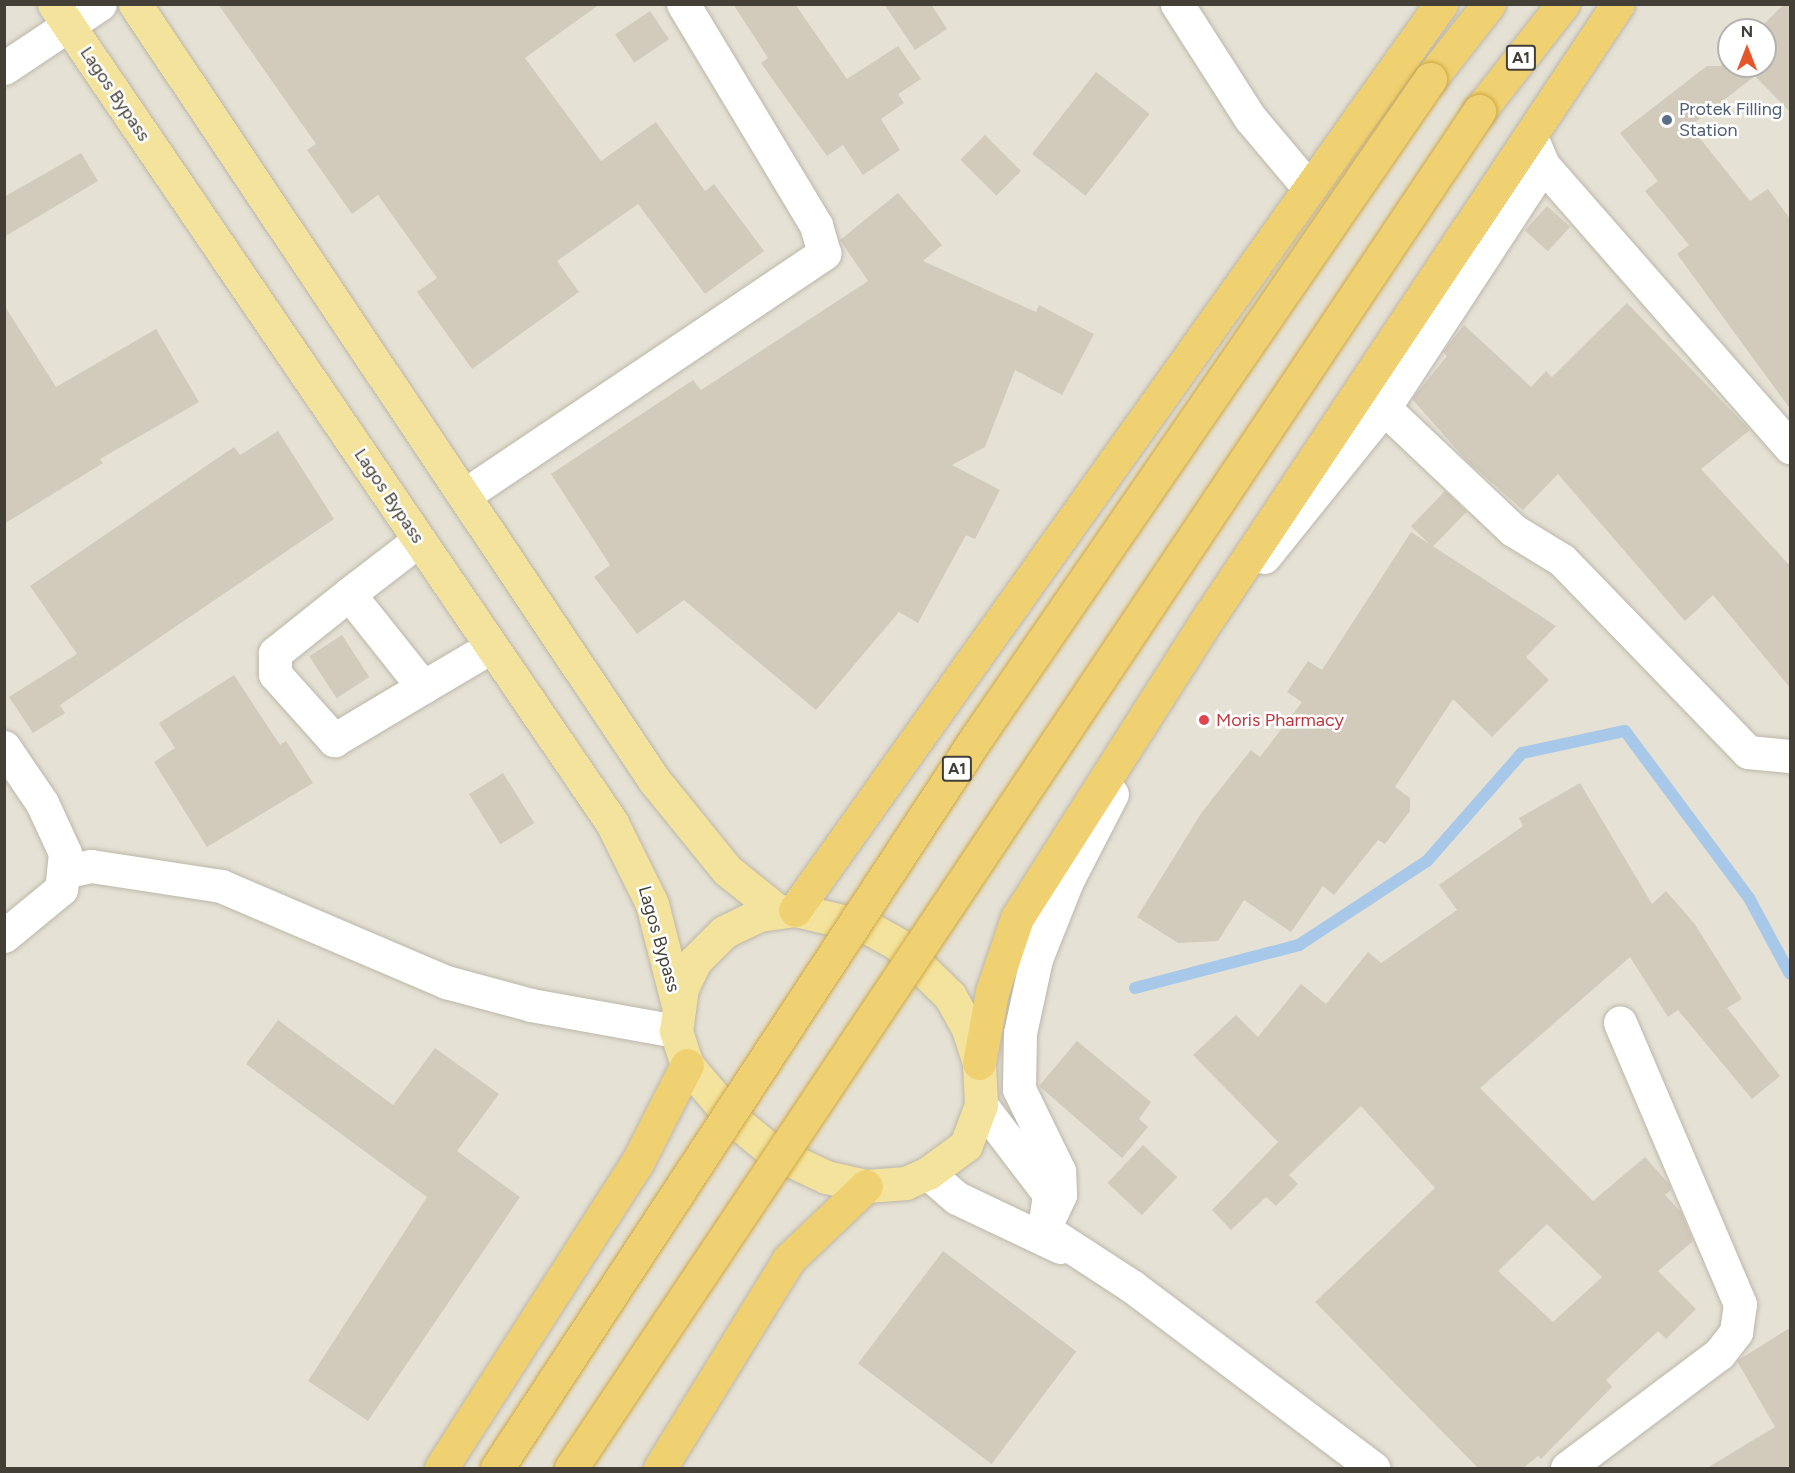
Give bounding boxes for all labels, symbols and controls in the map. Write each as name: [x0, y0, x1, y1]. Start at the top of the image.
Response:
north arrow: [1717, 18, 1777, 78]
text: N: [1741, 22, 1753, 41]
street label: Lagos Bypass: [75, 43, 155, 145]
road number: A1: [1504, 45, 1538, 71]
place label: Protek Filling Station: [1679, 99, 1782, 142]
marker: Protek Filling Station: [1660, 113, 1674, 127]
street label: Lagos Bypass: [349, 445, 429, 547]
place label: Moris Pharmacy: [1216, 709, 1344, 731]
marker: Moris Pharmacy: [1197, 713, 1211, 727]
road number: A1: [940, 756, 974, 782]
street label: Lagos Bypass: [634, 883, 684, 995]

